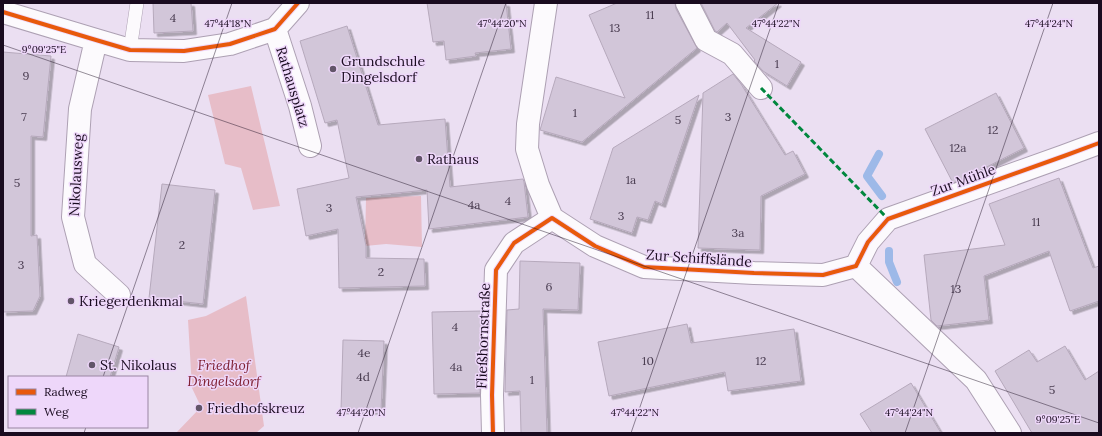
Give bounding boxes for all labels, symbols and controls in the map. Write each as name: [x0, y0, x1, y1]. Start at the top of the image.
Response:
house number: 11: [646, 7, 654, 22]
house number: 4: [170, 10, 177, 25]
text: 47°44'18"N: [205, 17, 252, 30]
text: 47°44'20"N: [477, 17, 527, 30]
text: 47°44'22"N: [752, 17, 801, 30]
text: 47°44'24"N: [1025, 17, 1073, 30]
house number: 13: [609, 20, 621, 35]
text: 9°09'25"E: [22, 43, 66, 56]
street label: Rathausplatz: [272, 44, 314, 130]
place label: Grundschule Dingelsdorf: [341, 52, 425, 86]
house number: 1: [775, 56, 779, 71]
marker: Grundschule Dingelsdorf: [328, 64, 338, 74]
house number: 9: [23, 68, 30, 83]
house number: 1: [573, 105, 577, 120]
house number: 7: [21, 109, 27, 124]
house number: 3: [725, 109, 732, 124]
house number: 5: [675, 112, 681, 127]
house number: 12: [988, 122, 998, 137]
street label: Nikolausweg: [65, 133, 87, 217]
house number: 12a: [949, 140, 967, 155]
place label: Rathaus: [427, 150, 479, 168]
marker: Rathaus: [414, 154, 424, 164]
street label: Zur Mühle: [928, 160, 998, 200]
house number: 1a: [626, 172, 636, 187]
house number: 5: [14, 175, 20, 190]
house number: 4: [505, 193, 512, 208]
house number: 4a: [468, 197, 480, 212]
house number: 3: [326, 200, 333, 215]
house number: 3: [618, 208, 625, 223]
house number: 11: [1032, 214, 1040, 229]
house number: 3a: [732, 225, 744, 240]
house number: 2: [179, 237, 185, 252]
street label: Zur Schiffslände: [646, 245, 753, 271]
house number: 3: [18, 257, 25, 272]
house number: 2: [378, 264, 384, 279]
house number: 6: [546, 279, 553, 294]
house number: 13: [950, 281, 962, 296]
street label: Fließhornstraße: [472, 282, 494, 389]
place label: Kriegerdenkmal: [79, 292, 183, 310]
marker: Kriegerdenkmal: [66, 296, 76, 306]
house number: 4: [452, 319, 459, 334]
house number: 4e: [357, 345, 371, 360]
house number: 10: [642, 353, 654, 368]
house number: 12: [756, 353, 766, 368]
place label: St. Nikolaus: [100, 356, 176, 374]
park label: Friedhof Dingelsdorf: [187, 356, 262, 390]
house number: 4a: [450, 359, 462, 374]
marker: St. Nikolaus: [87, 360, 97, 370]
house number: 4d: [356, 369, 370, 384]
house number: 1: [530, 372, 534, 387]
legend: [8, 376, 148, 428]
house number: 5: [1049, 382, 1055, 397]
text: Radweg: [44, 384, 88, 399]
place label: Friedhofskreuz: [207, 399, 305, 417]
marker: Friedhofskreuz: [194, 403, 204, 413]
text: Weg: [44, 404, 69, 419]
text: 47°44'20"N: [336, 406, 386, 419]
text: 47°44'22"N: [611, 406, 660, 419]
text: 47°44'24"N: [885, 406, 933, 419]
text: 9°09'25"E: [1036, 413, 1080, 426]

